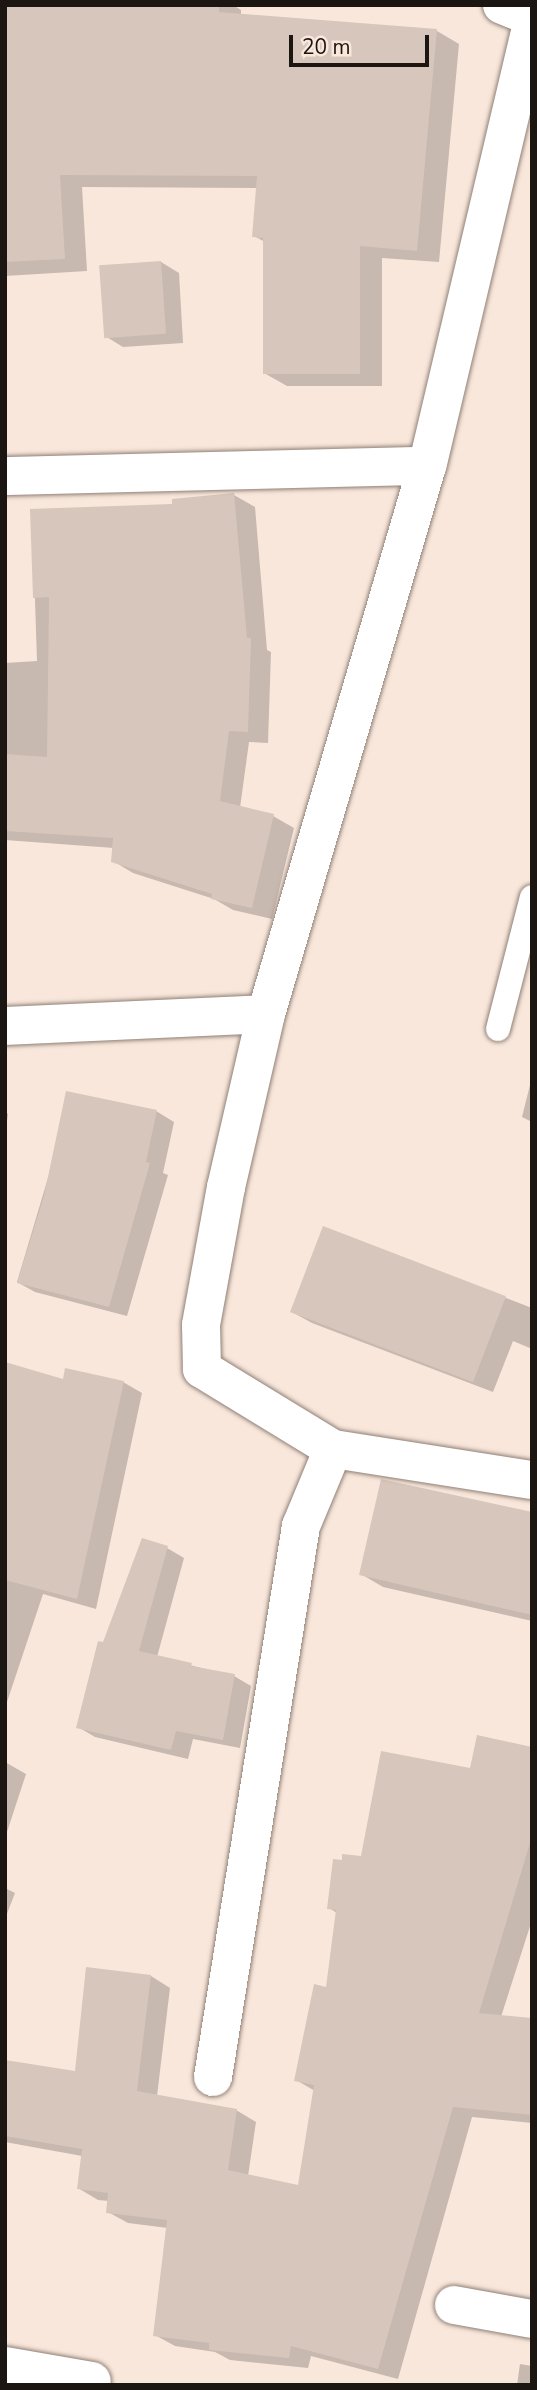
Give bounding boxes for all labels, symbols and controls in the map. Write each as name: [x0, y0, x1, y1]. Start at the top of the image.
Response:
scale bar: [292, 21, 432, 65]
text: 20 m: [302, 33, 351, 61]

